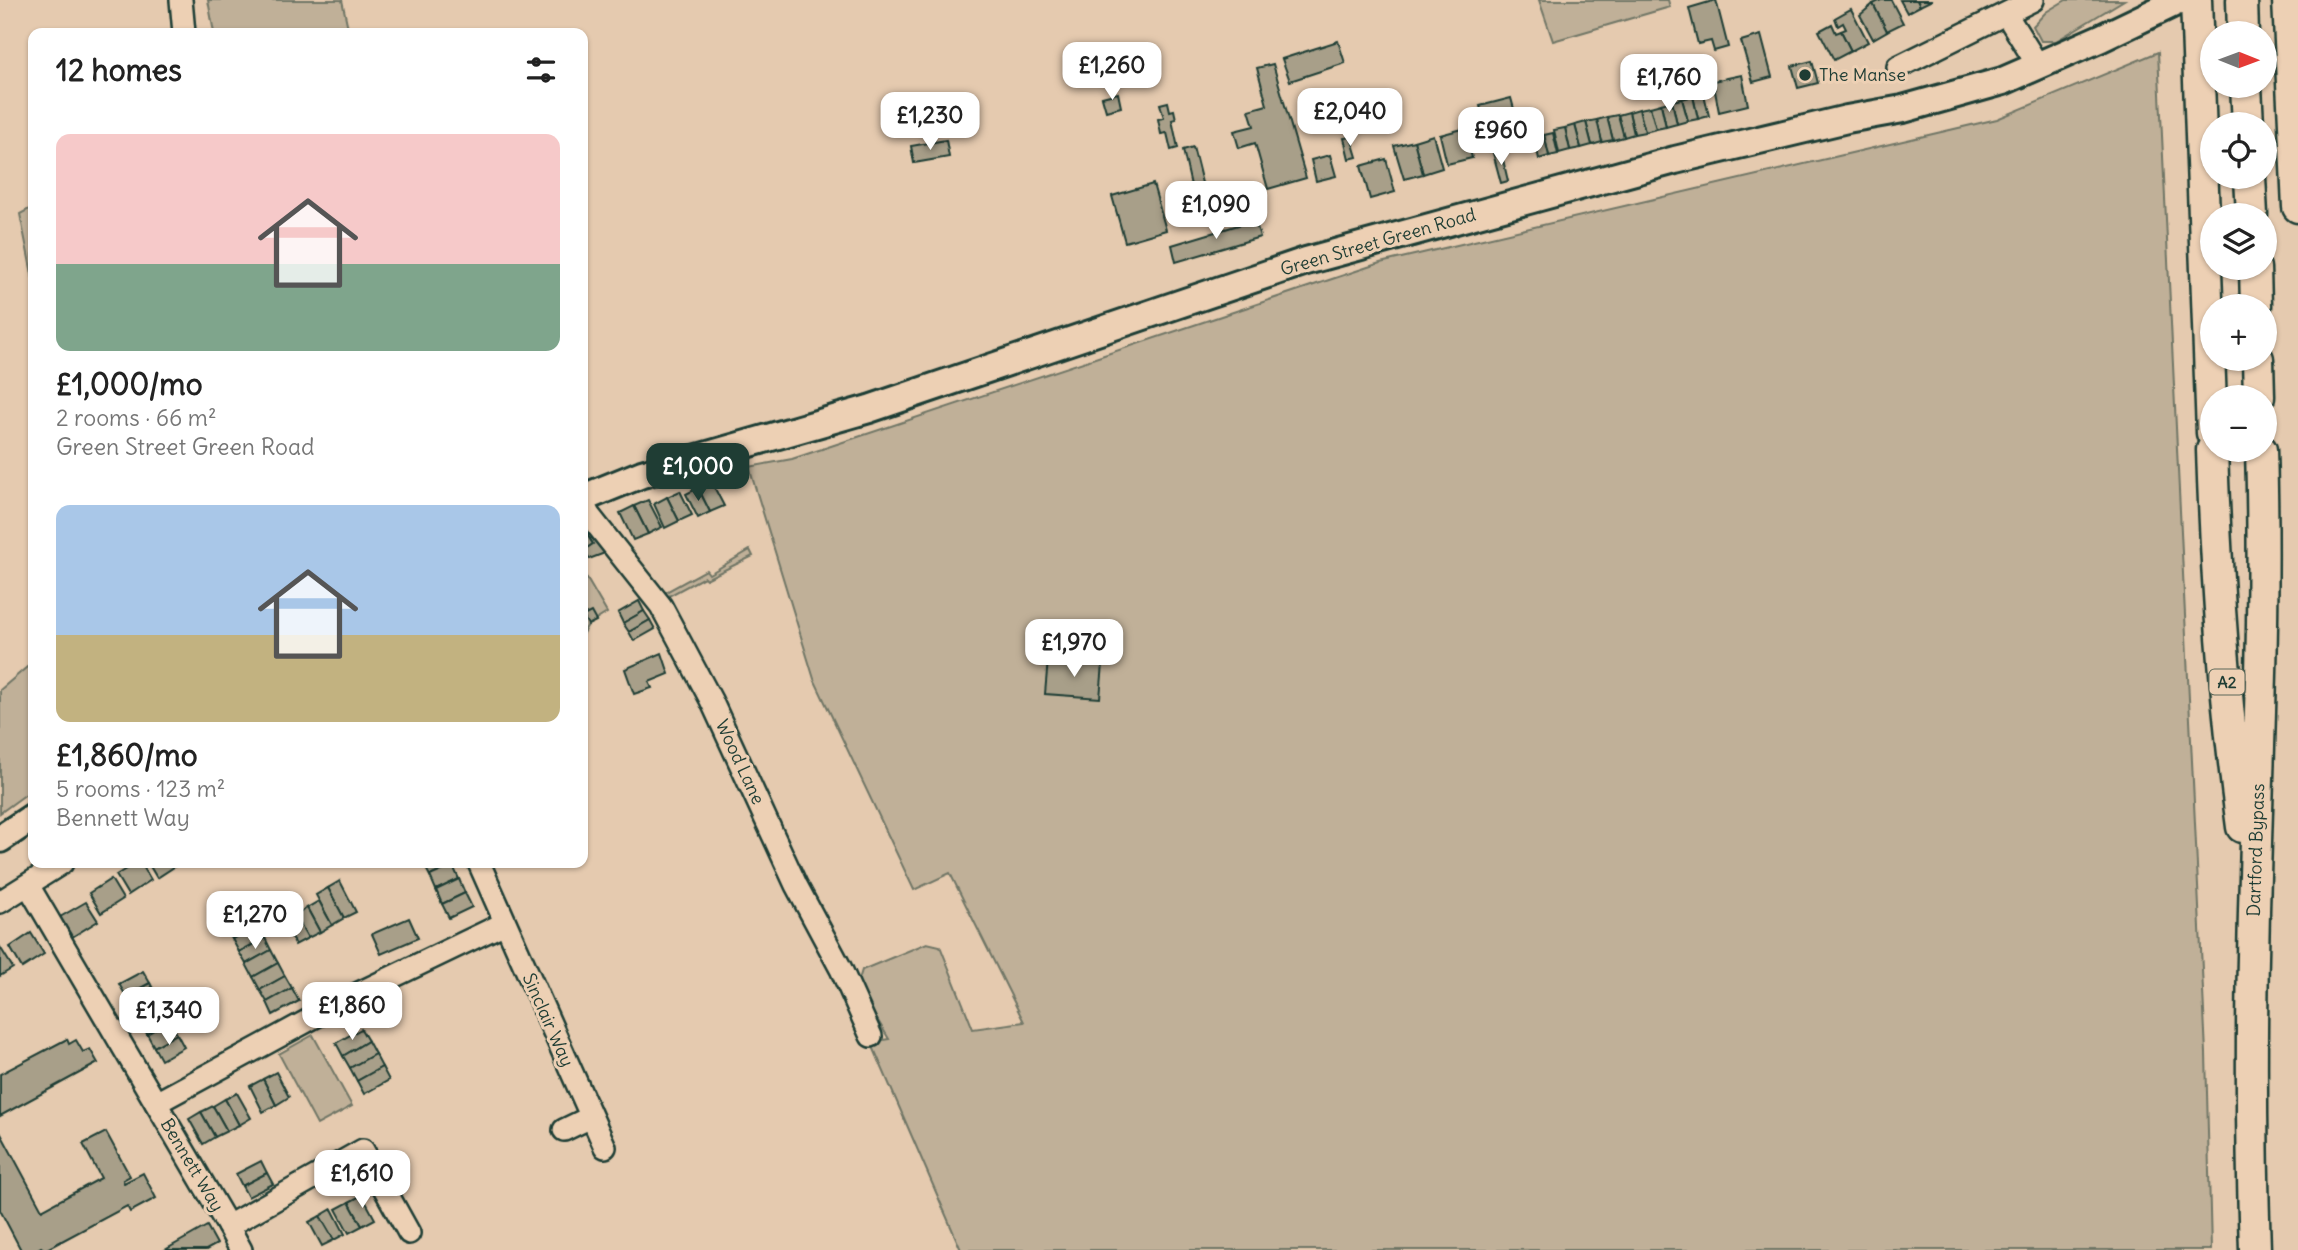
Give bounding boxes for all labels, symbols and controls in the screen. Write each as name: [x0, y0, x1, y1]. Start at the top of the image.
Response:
north arrow: [2200, 21, 2277, 98]
map controls: [2200, 21, 2277, 462]
pin: £1,260: [1055, 42, 1169, 102]
text: £1,260: [1078, 50, 1146, 79]
text: 12 homes: [56, 51, 182, 89]
icon: filters: [522, 51, 560, 89]
pin: £1,760: [1612, 54, 1726, 114]
text: £1,760: [1636, 62, 1702, 91]
place label: The Manse: [1819, 63, 1906, 86]
marker: The Manse: [1797, 67, 1813, 83]
pin: £2,040: [1293, 88, 1407, 148]
pin: £1,230: [873, 92, 987, 152]
text: £2,040: [1313, 96, 1387, 125]
text: £1,230: [897, 100, 963, 129]
pin: £960: [1460, 108, 1542, 167]
button: locate: [2200, 112, 2277, 189]
text: £960: [1474, 115, 1528, 144]
icon: home: [245, 180, 371, 306]
pin: £1,090: [1159, 182, 1273, 241]
text: £1,090: [1181, 189, 1251, 218]
street label: Green Street Green Road: [1277, 202, 1479, 280]
button: layers: [2200, 203, 2277, 280]
button: +: [2200, 294, 2277, 371]
text: £1,000/mo: [56, 365, 203, 403]
button: −: [2200, 385, 2277, 462]
text: 2 rooms · 66 m²: [56, 403, 217, 432]
text: Green Street Green Road: [56, 432, 315, 461]
pin: £1,000: [641, 444, 755, 503]
text: £1,000: [662, 451, 734, 480]
icon: home: [245, 551, 371, 677]
pin: £1,970: [1017, 620, 1131, 679]
text: £1,970: [1041, 627, 1107, 656]
road number: A2: [2210, 670, 2244, 694]
street label: Wood Lane: [711, 716, 770, 808]
text: £1,860/mo: [56, 736, 198, 774]
text: 5 rooms · 123 m²: [56, 774, 225, 803]
street label: Dartford Bypass: [2242, 783, 2269, 917]
text: Bennett Way: [56, 803, 190, 832]
pin: £1,270: [198, 892, 312, 951]
text: £1,270: [222, 899, 288, 928]
street label: Sinclair Way: [518, 970, 579, 1070]
pin: £1,860: [295, 982, 409, 1042]
pin: £1,340: [112, 988, 226, 1047]
text: £1,860: [318, 990, 386, 1019]
text: £1,340: [135, 995, 203, 1024]
street label: Bennett Way: [156, 1114, 229, 1216]
pin: £1,610: [305, 1150, 419, 1210]
text: £1,610: [330, 1158, 394, 1187]

